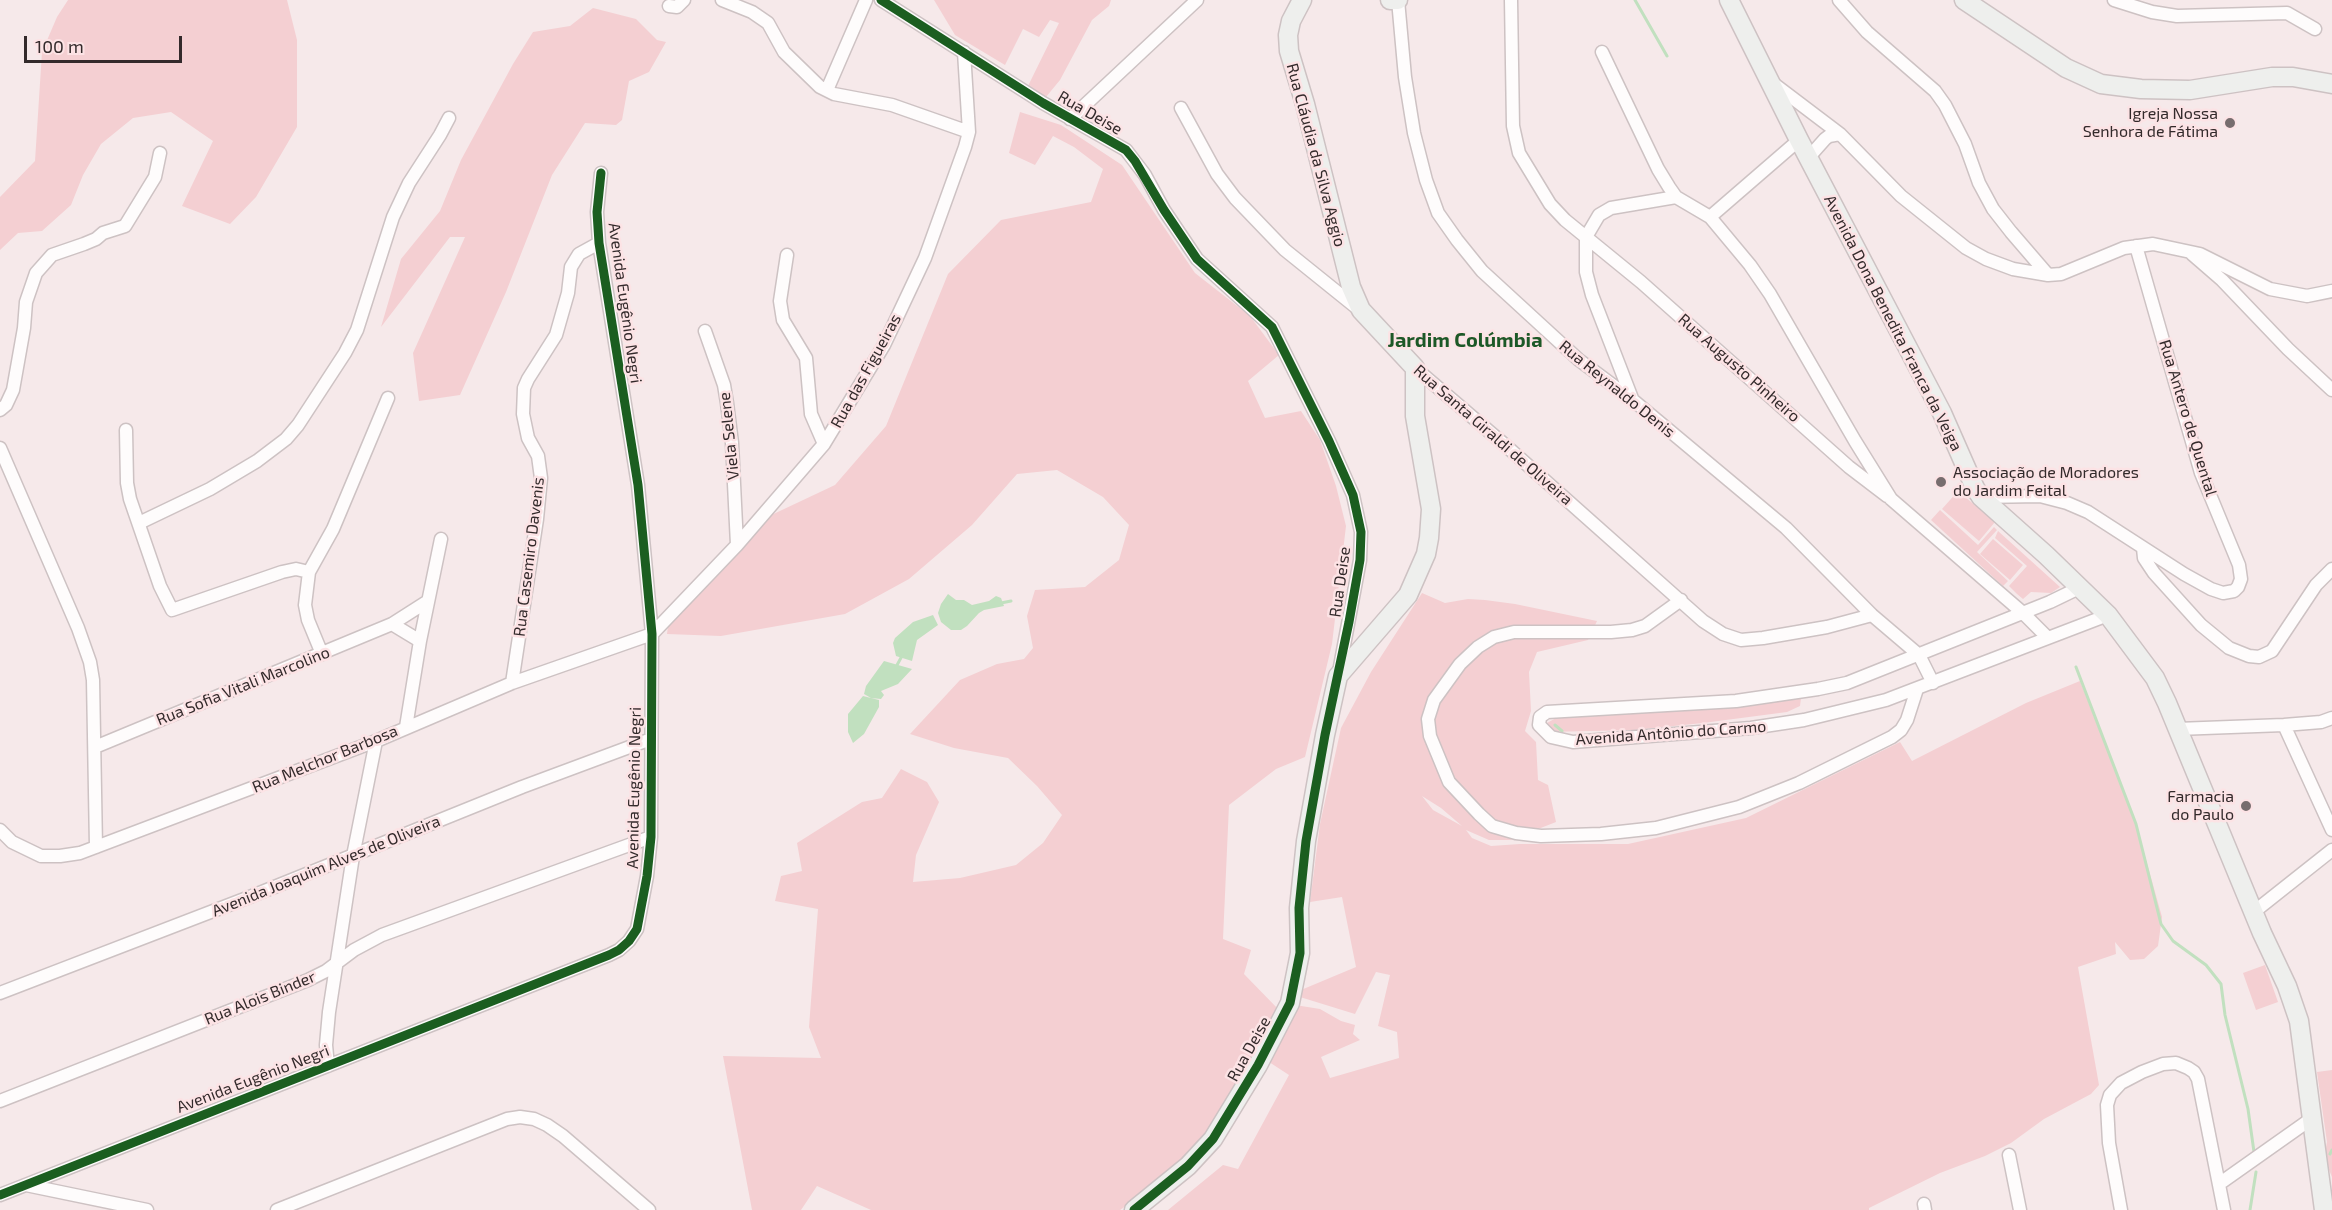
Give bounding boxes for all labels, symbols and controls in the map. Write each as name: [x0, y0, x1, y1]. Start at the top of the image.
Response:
scale bar: [27, 24, 184, 62]
text: 100 m: [35, 35, 84, 57]
street label: Rua Cláudia da Silva Aggio: [1282, 61, 1350, 249]
street label: Rua Deise: [1054, 87, 1126, 139]
place label: Igreja Nossa Senhora de Fátima: [2083, 104, 2218, 142]
marker: Igreja Nossa Senhora de Fátima: [2223, 116, 2237, 130]
street label: Avenida Dona Benedita Franca da Veiga: [1820, 192, 1966, 454]
street label: Avenida Eugênio Negri: [604, 221, 646, 385]
street label: Rua Augusto Pinheiro: [1674, 310, 1804, 426]
street label: Rua das Figueiras: [827, 311, 905, 431]
district label: Jardim Colúmbia: [1387, 328, 1543, 352]
street label: Rua Reynaldo Denis: [1555, 336, 1679, 442]
street label: Rua Antero de Quental: [2155, 337, 2221, 499]
street label: Rua Santa Giraldi de Oliveira: [1410, 361, 1576, 509]
street label: Viela Selene: [715, 391, 743, 481]
place label: Associação de Moradores do Jardim Feital: [1953, 463, 2139, 501]
marker: Associação de Moradores do Jardim Feital: [1934, 475, 1948, 489]
street label: Rua Casemiro Davenis: [510, 476, 548, 638]
street label: Rua Deise: [1326, 545, 1354, 619]
street label: Rua Sofia Vitali Marcolino: [154, 642, 332, 730]
street label: Avenida Eugênio Negri: [623, 707, 645, 869]
street label: Avenida Antônio do Carmo: [1575, 717, 1767, 749]
street label: Rua Melchor Barbosa: [249, 721, 401, 797]
place label: Farmacia do Paulo: [2167, 787, 2234, 825]
marker: Farmacia do Paulo: [2239, 799, 2253, 813]
street label: Avenida Joaquim Alves de Oliveira: [209, 811, 443, 921]
street label: Rua Alois Binder: [202, 967, 318, 1029]
street label: Rua Deise: [1223, 1013, 1275, 1085]
street label: Avenida Eugênio Negri: [174, 1041, 332, 1117]

